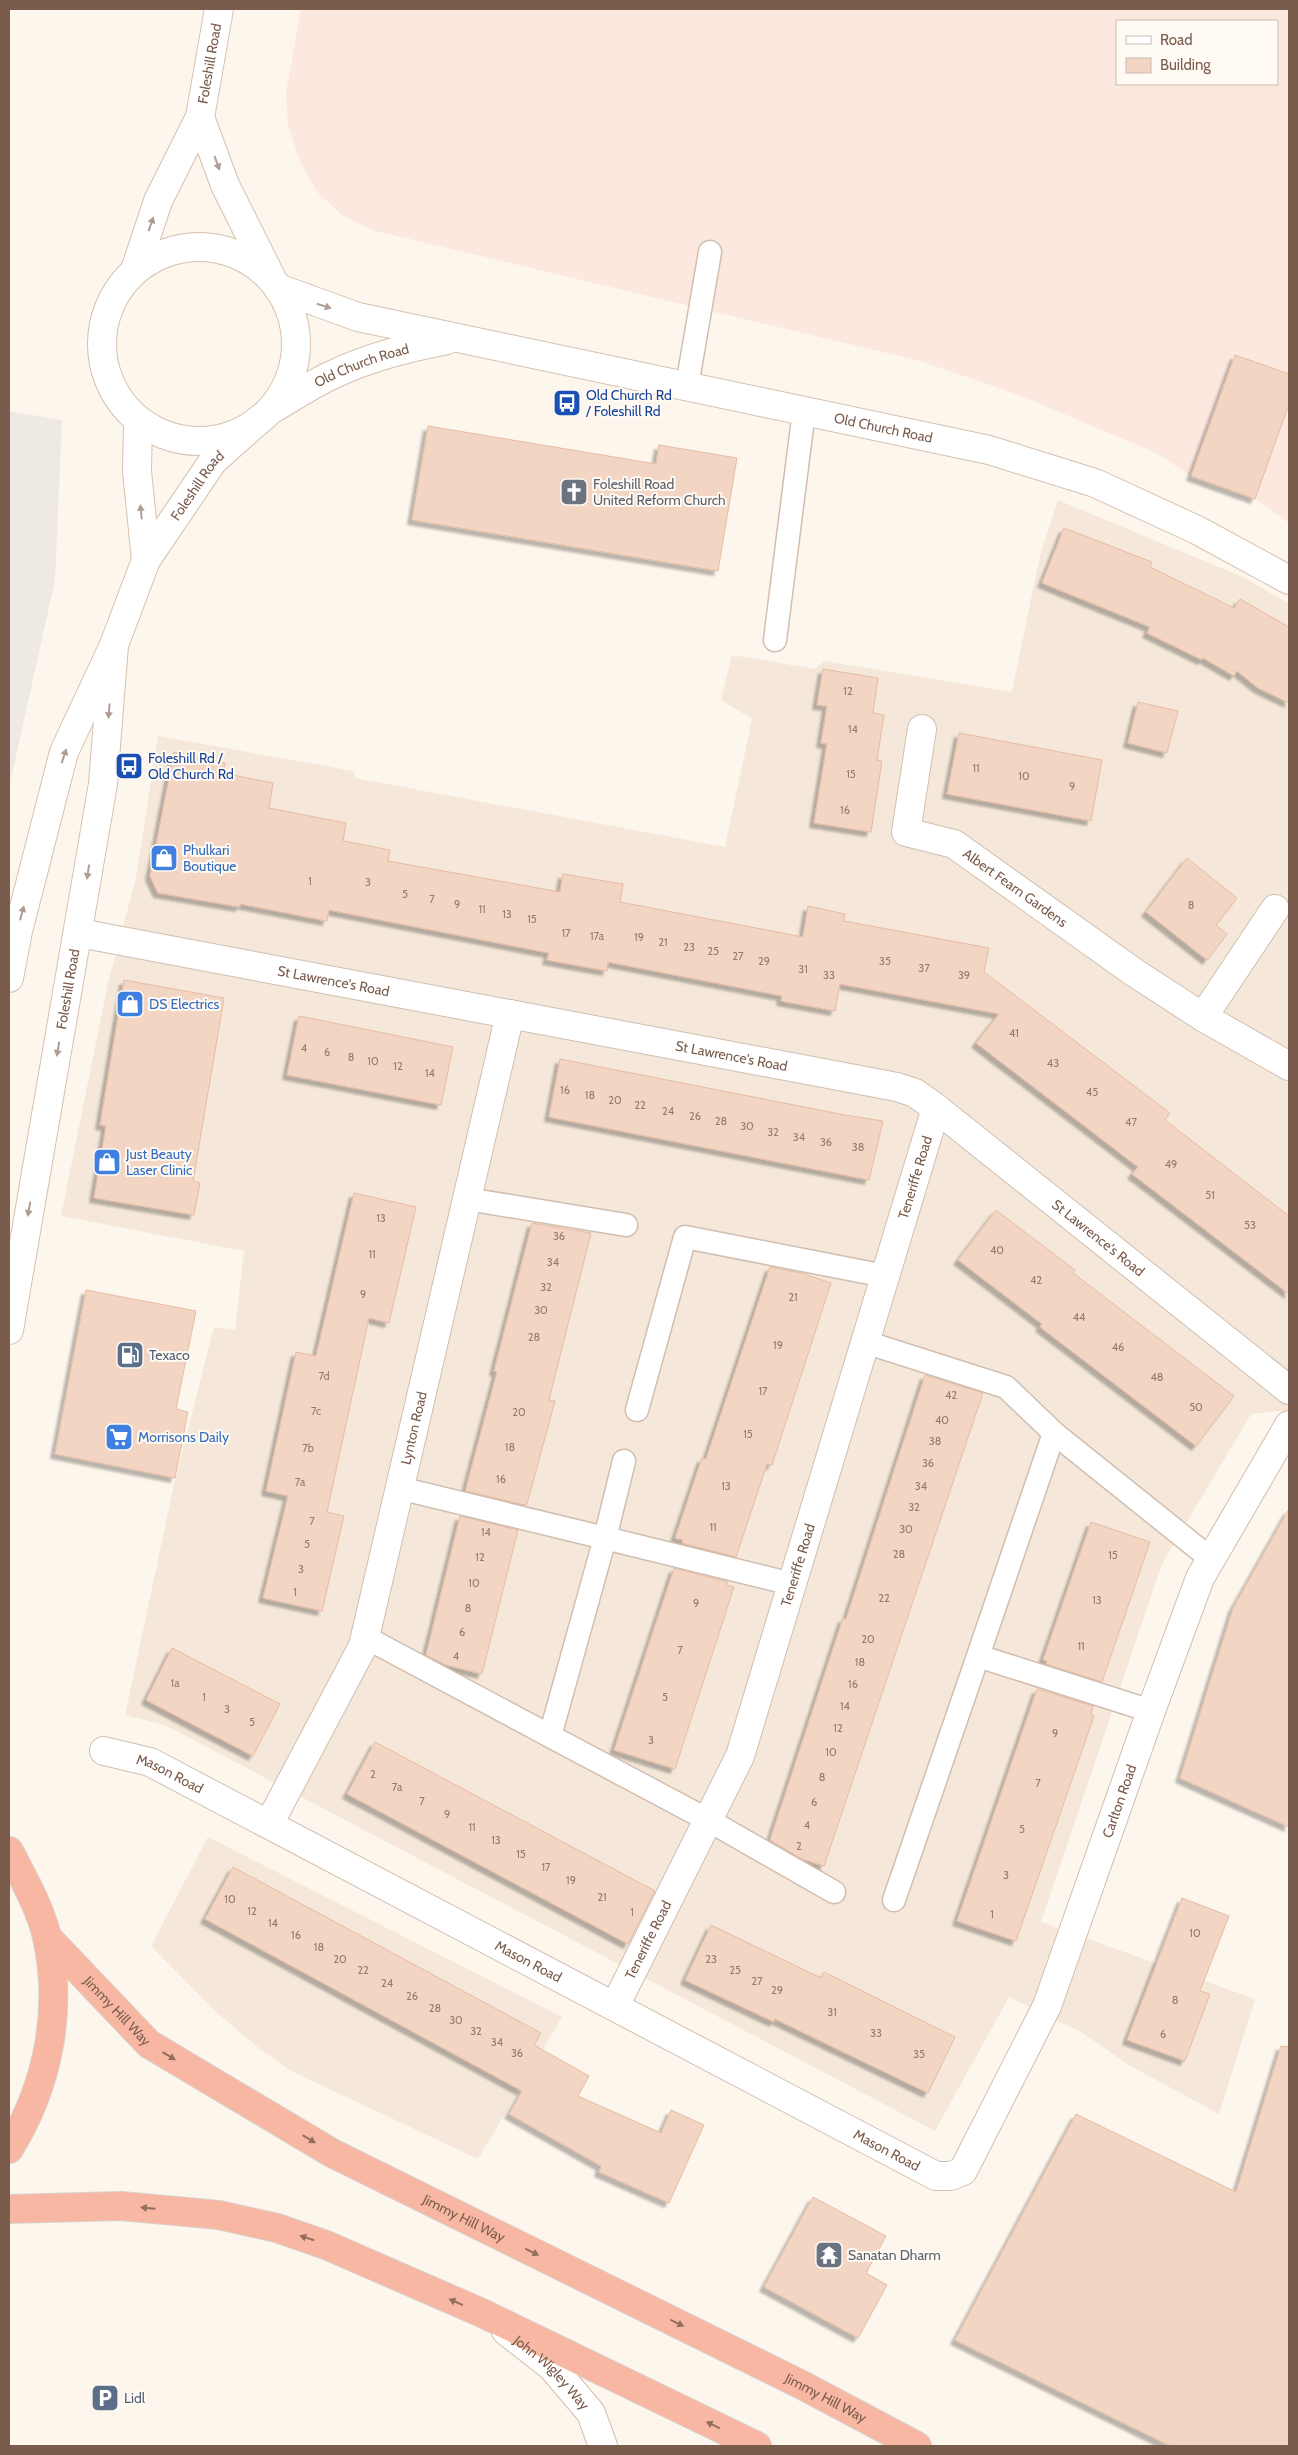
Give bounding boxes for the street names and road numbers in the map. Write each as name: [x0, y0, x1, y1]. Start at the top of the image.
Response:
street label: Foleshill Road: [194, 22, 225, 105]
street label: Old Church Road: [311, 340, 411, 391]
street label: Old Church Road: [832, 409, 934, 447]
street label: Foleshill Road: [166, 447, 228, 524]
street label: Albert Fearn Gardens: [960, 844, 1071, 931]
street label: Foleshill Road: [52, 947, 83, 1031]
street label: St Lawrence's Road: [276, 962, 391, 1000]
street label: St Lawrence's Road: [674, 1036, 789, 1075]
street label: Teneriffe Road: [894, 1134, 936, 1221]
street label: St Lawrence's Road: [1048, 1195, 1148, 1280]
street label: Lynton Road: [396, 1390, 431, 1466]
street label: Teneriffe Road: [777, 1521, 819, 1609]
street label: Mason Road: [135, 1750, 207, 1798]
street label: Carlton Road: [1098, 1762, 1140, 1840]
street label: Teneriffe Road: [621, 1897, 675, 1982]
street label: Mason Road: [492, 1936, 565, 1986]
street label: Jimmy Hill Way: [79, 1971, 155, 2050]
street label: Mason Road: [850, 2125, 923, 2175]
street label: Jimmy Hill Way: [419, 2190, 508, 2246]
street label: John Wigley Way: [509, 2331, 593, 2414]
street label: Jimmy Hill Way: [781, 2369, 870, 2427]

